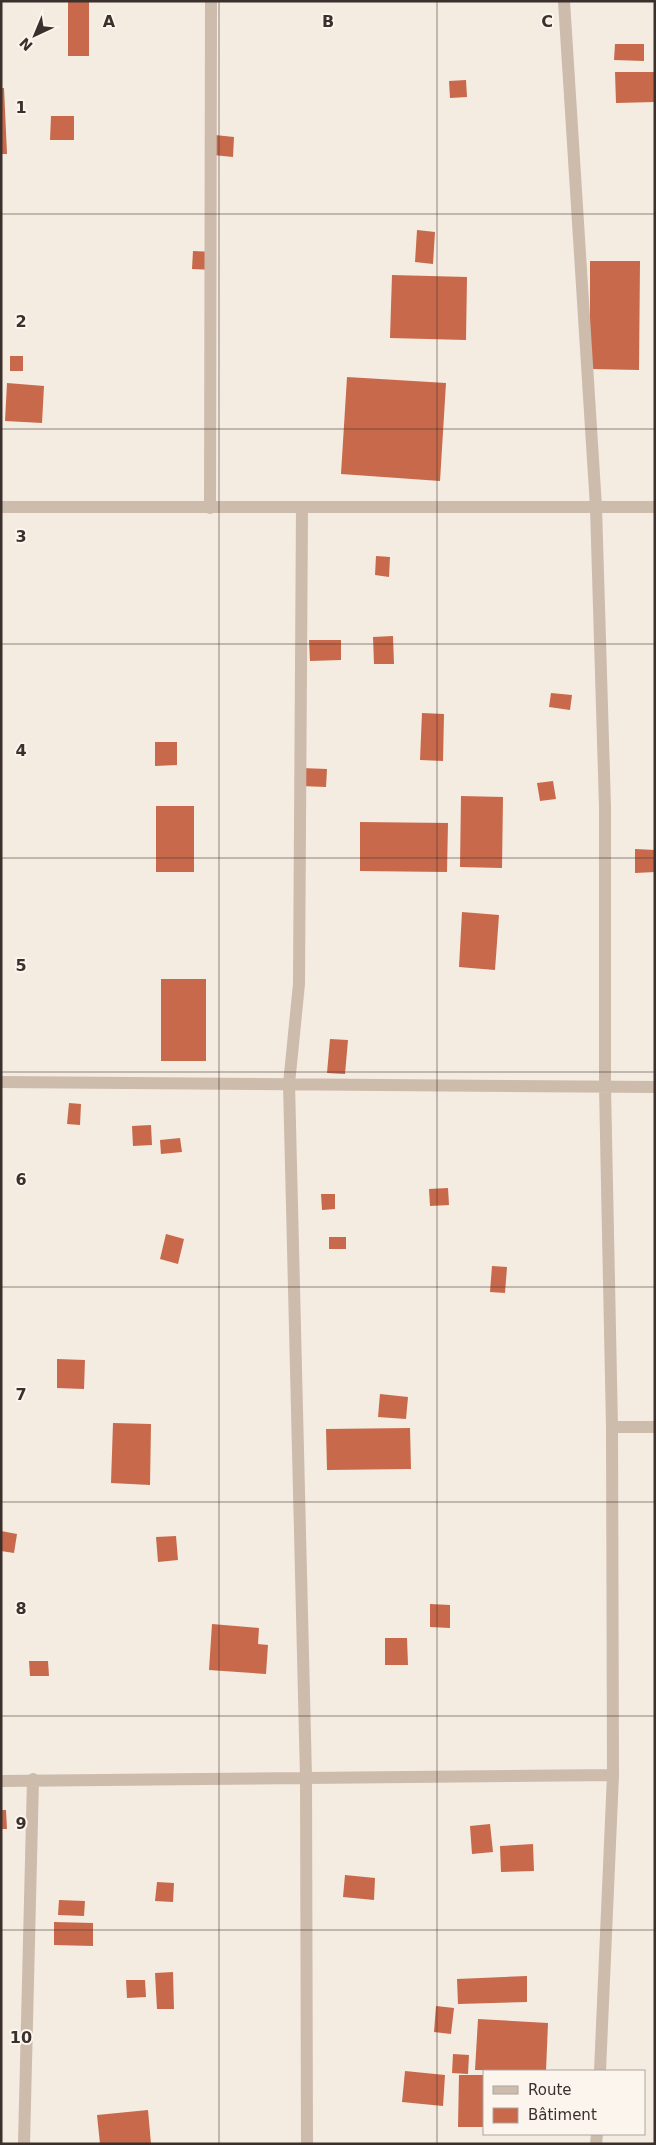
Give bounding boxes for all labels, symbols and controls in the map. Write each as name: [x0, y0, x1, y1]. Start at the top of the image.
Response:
north arrow: [10, 10, 60, 60]
text: A: [103, 12, 116, 31]
text: B: [322, 12, 334, 31]
text: C: [541, 12, 553, 31]
text: N: [16, 35, 36, 54]
text: 1: [15, 98, 27, 117]
text: 2: [15, 312, 27, 331]
text: 3: [15, 527, 27, 546]
text: 4: [15, 741, 27, 760]
text: 5: [15, 956, 27, 975]
text: 6: [15, 1170, 27, 1189]
text: 7: [15, 1385, 27, 1404]
text: 8: [15, 1599, 27, 1618]
text: 9: [15, 1814, 27, 1833]
text: 10: [10, 2028, 32, 2047]
legend: [483, 2070, 646, 2135]
text: Route: [528, 2081, 572, 2099]
text: Bâtiment: [528, 2106, 597, 2124]

